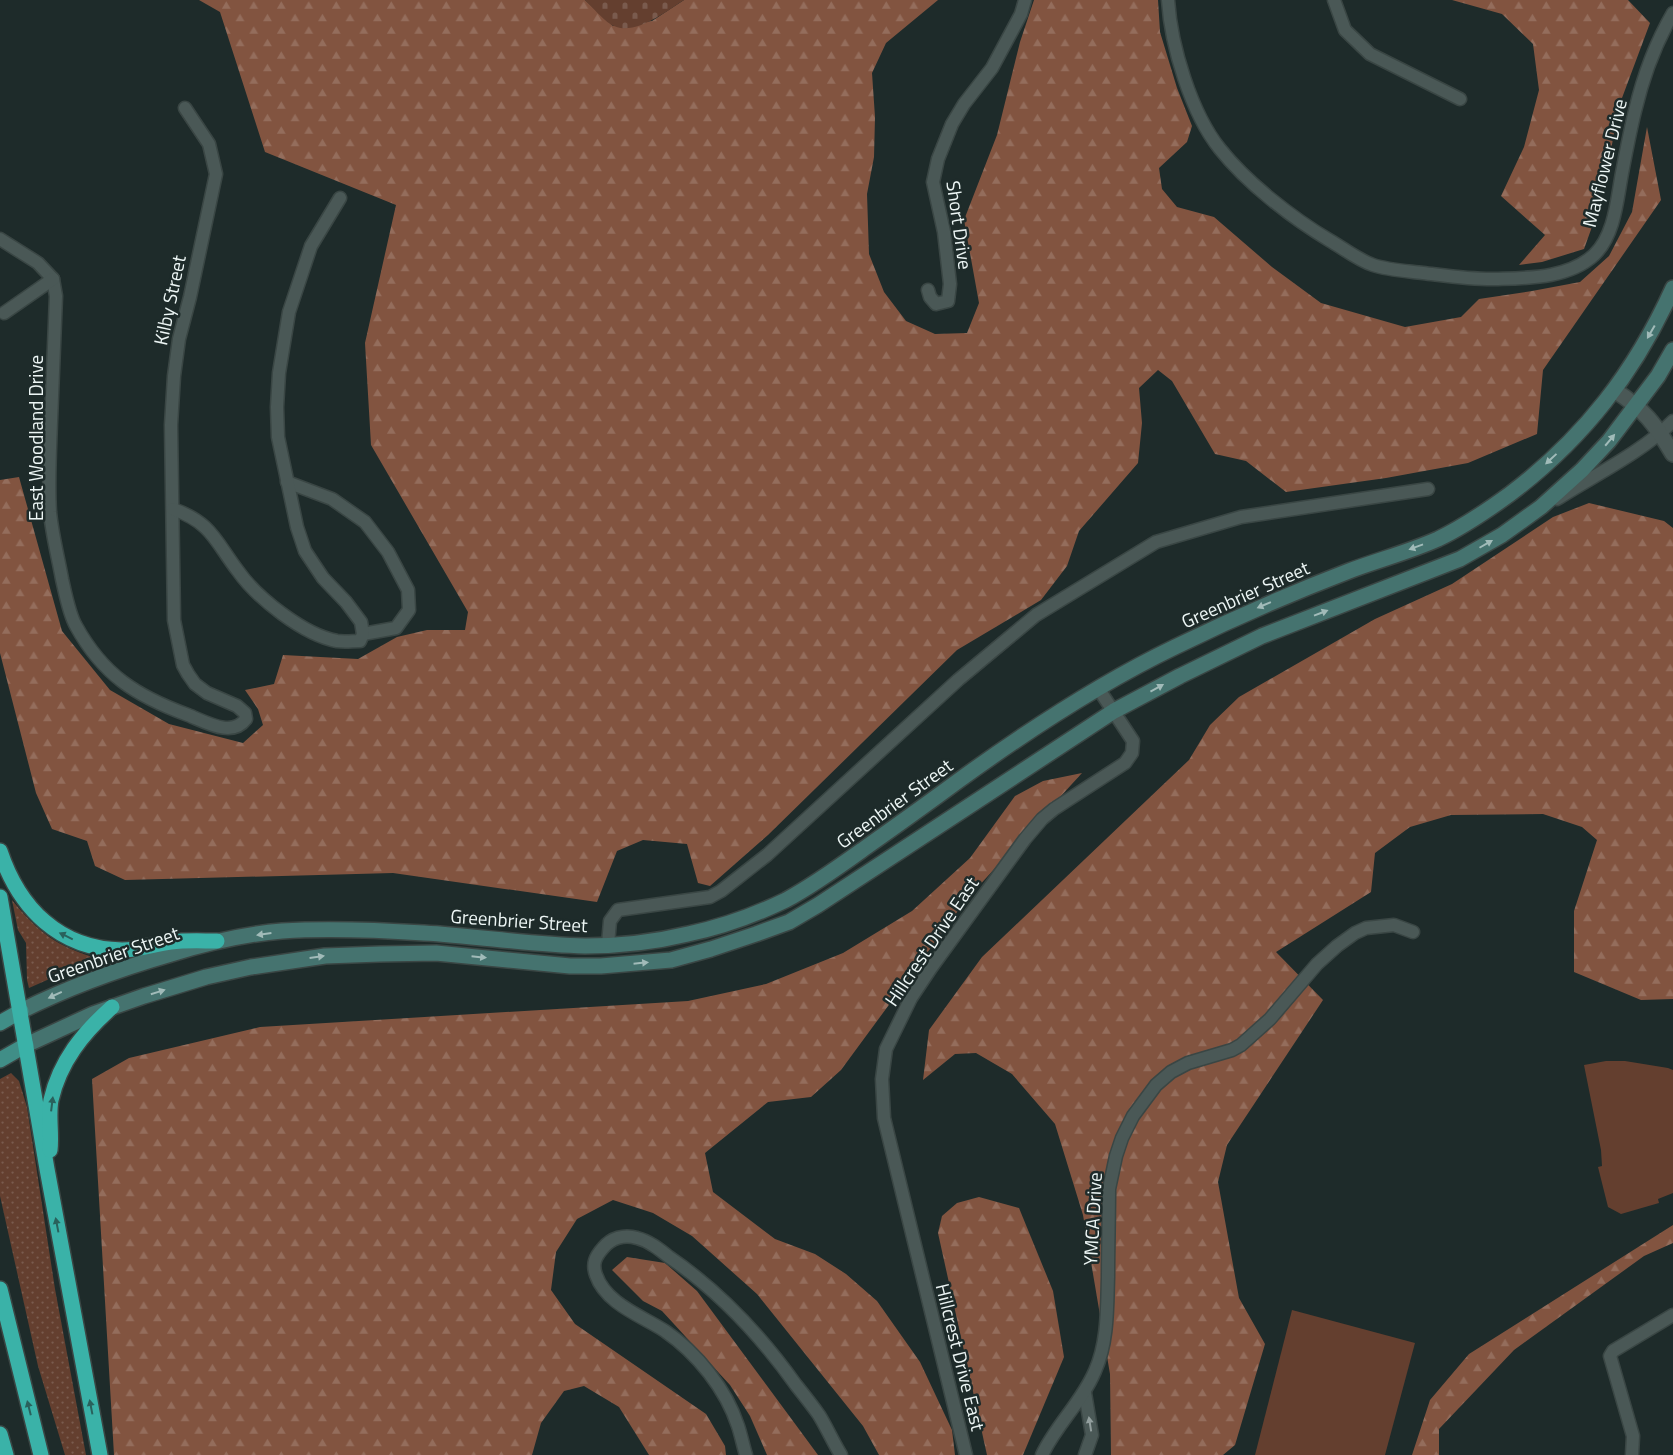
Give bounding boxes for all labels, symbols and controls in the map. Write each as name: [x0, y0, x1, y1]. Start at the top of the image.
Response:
street label: Mayflower Drive: [1574, 96, 1634, 230]
street label: Short Drive: [939, 179, 981, 271]
street label: Kilby Street: [145, 252, 193, 348]
one-way arrow: [1647, 325, 1656, 338]
street label: East Woodland Drive: [21, 355, 50, 521]
one-way arrow: [1604, 434, 1616, 446]
one-way arrow: [1546, 453, 1558, 465]
one-way arrow: [1479, 540, 1494, 548]
one-way arrow: [1408, 543, 1423, 551]
street label: Greenbrier Street: [1176, 553, 1314, 635]
one-way arrow: [1256, 601, 1271, 609]
one-way arrow: [1313, 609, 1328, 616]
one-way arrow: [1151, 684, 1164, 693]
street label: Greenbrier Street: [830, 751, 958, 855]
street label: Hillcrest Drive East: [877, 870, 985, 1012]
street label: Greenbrier Street: [449, 901, 589, 939]
street label: Greenbrier Street: [43, 918, 183, 990]
one-way arrow: [255, 930, 271, 938]
one-way arrow: [59, 932, 74, 940]
one-way arrow: [309, 953, 325, 961]
one-way arrow: [471, 953, 487, 961]
one-way arrow: [633, 959, 649, 967]
one-way arrow: [151, 987, 166, 995]
one-way arrow: [48, 991, 62, 999]
one-way arrow: [48, 1095, 56, 1111]
street label: YMCA Drive: [1075, 1172, 1109, 1266]
one-way arrow: [53, 1217, 61, 1233]
street label: Hillcrest Drive East: [929, 1280, 993, 1434]
one-way arrow: [87, 1399, 95, 1415]
one-way arrow: [25, 1400, 33, 1415]
one-way arrow: [1085, 1416, 1093, 1432]

